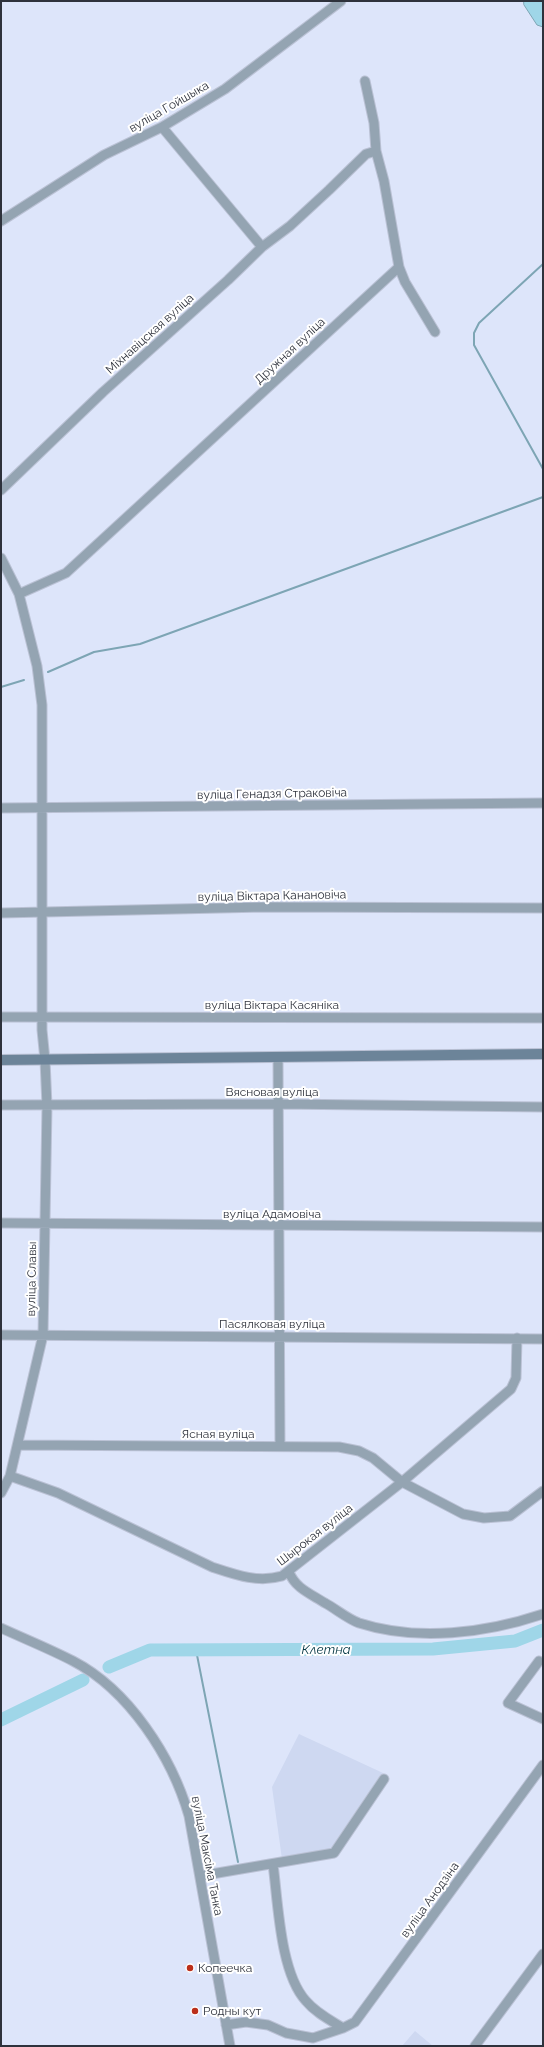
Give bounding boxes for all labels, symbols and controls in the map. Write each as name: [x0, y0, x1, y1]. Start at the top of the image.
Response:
street label: вуліца Гойшыка: [126, 78, 212, 136]
street label: Міхнавіцская вуліца: [103, 291, 197, 377]
street label: Дружная вуліца: [252, 315, 328, 387]
street label: вуліца Генадзя Страковіча: [197, 785, 347, 803]
street label: вуліца Віктара Канановіча: [198, 888, 346, 904]
street label: вуліца Віктара Касяніка: [205, 998, 339, 1012]
street label: Вясновая вуліца: [226, 1085, 318, 1099]
street label: вуліца Адамовіча: [223, 1207, 321, 1221]
street label: вуліца Славы: [24, 1241, 40, 1317]
street label: Пасялковая вуліца: [219, 1317, 325, 1331]
street label: Ясная вуліца: [182, 1427, 254, 1441]
street label: Шырокая вуліца: [274, 1501, 356, 1569]
water label: Клетна: [302, 1642, 350, 1658]
street label: вуліца Максіма Танка: [188, 1795, 226, 1917]
street label: вуліца Анодзіна: [398, 1859, 462, 1941]
place label: Копеечка: [198, 1961, 252, 1975]
marker: Копеечка: [185, 1963, 195, 1973]
place label: Родны кут: [203, 2004, 261, 2018]
marker: Родны кут: [190, 2006, 200, 2016]

